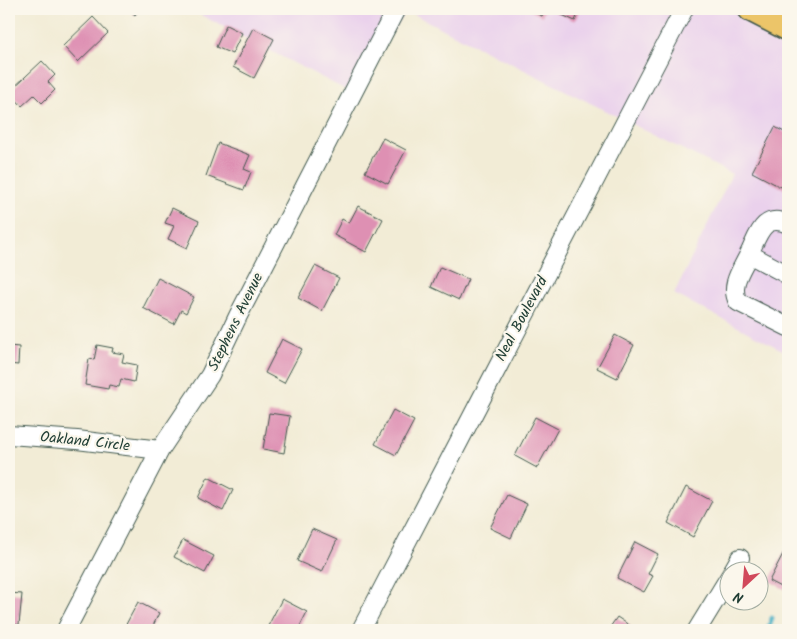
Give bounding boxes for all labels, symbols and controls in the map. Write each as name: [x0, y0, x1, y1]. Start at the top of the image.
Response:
street label: Stephens Avenue: [202, 268, 270, 375]
street label: Neal Boulevard: [489, 272, 555, 366]
street label: Oakland Circle: [39, 425, 131, 459]
north arrow: [720, 562, 770, 612]
text: N: [730, 585, 748, 609]

